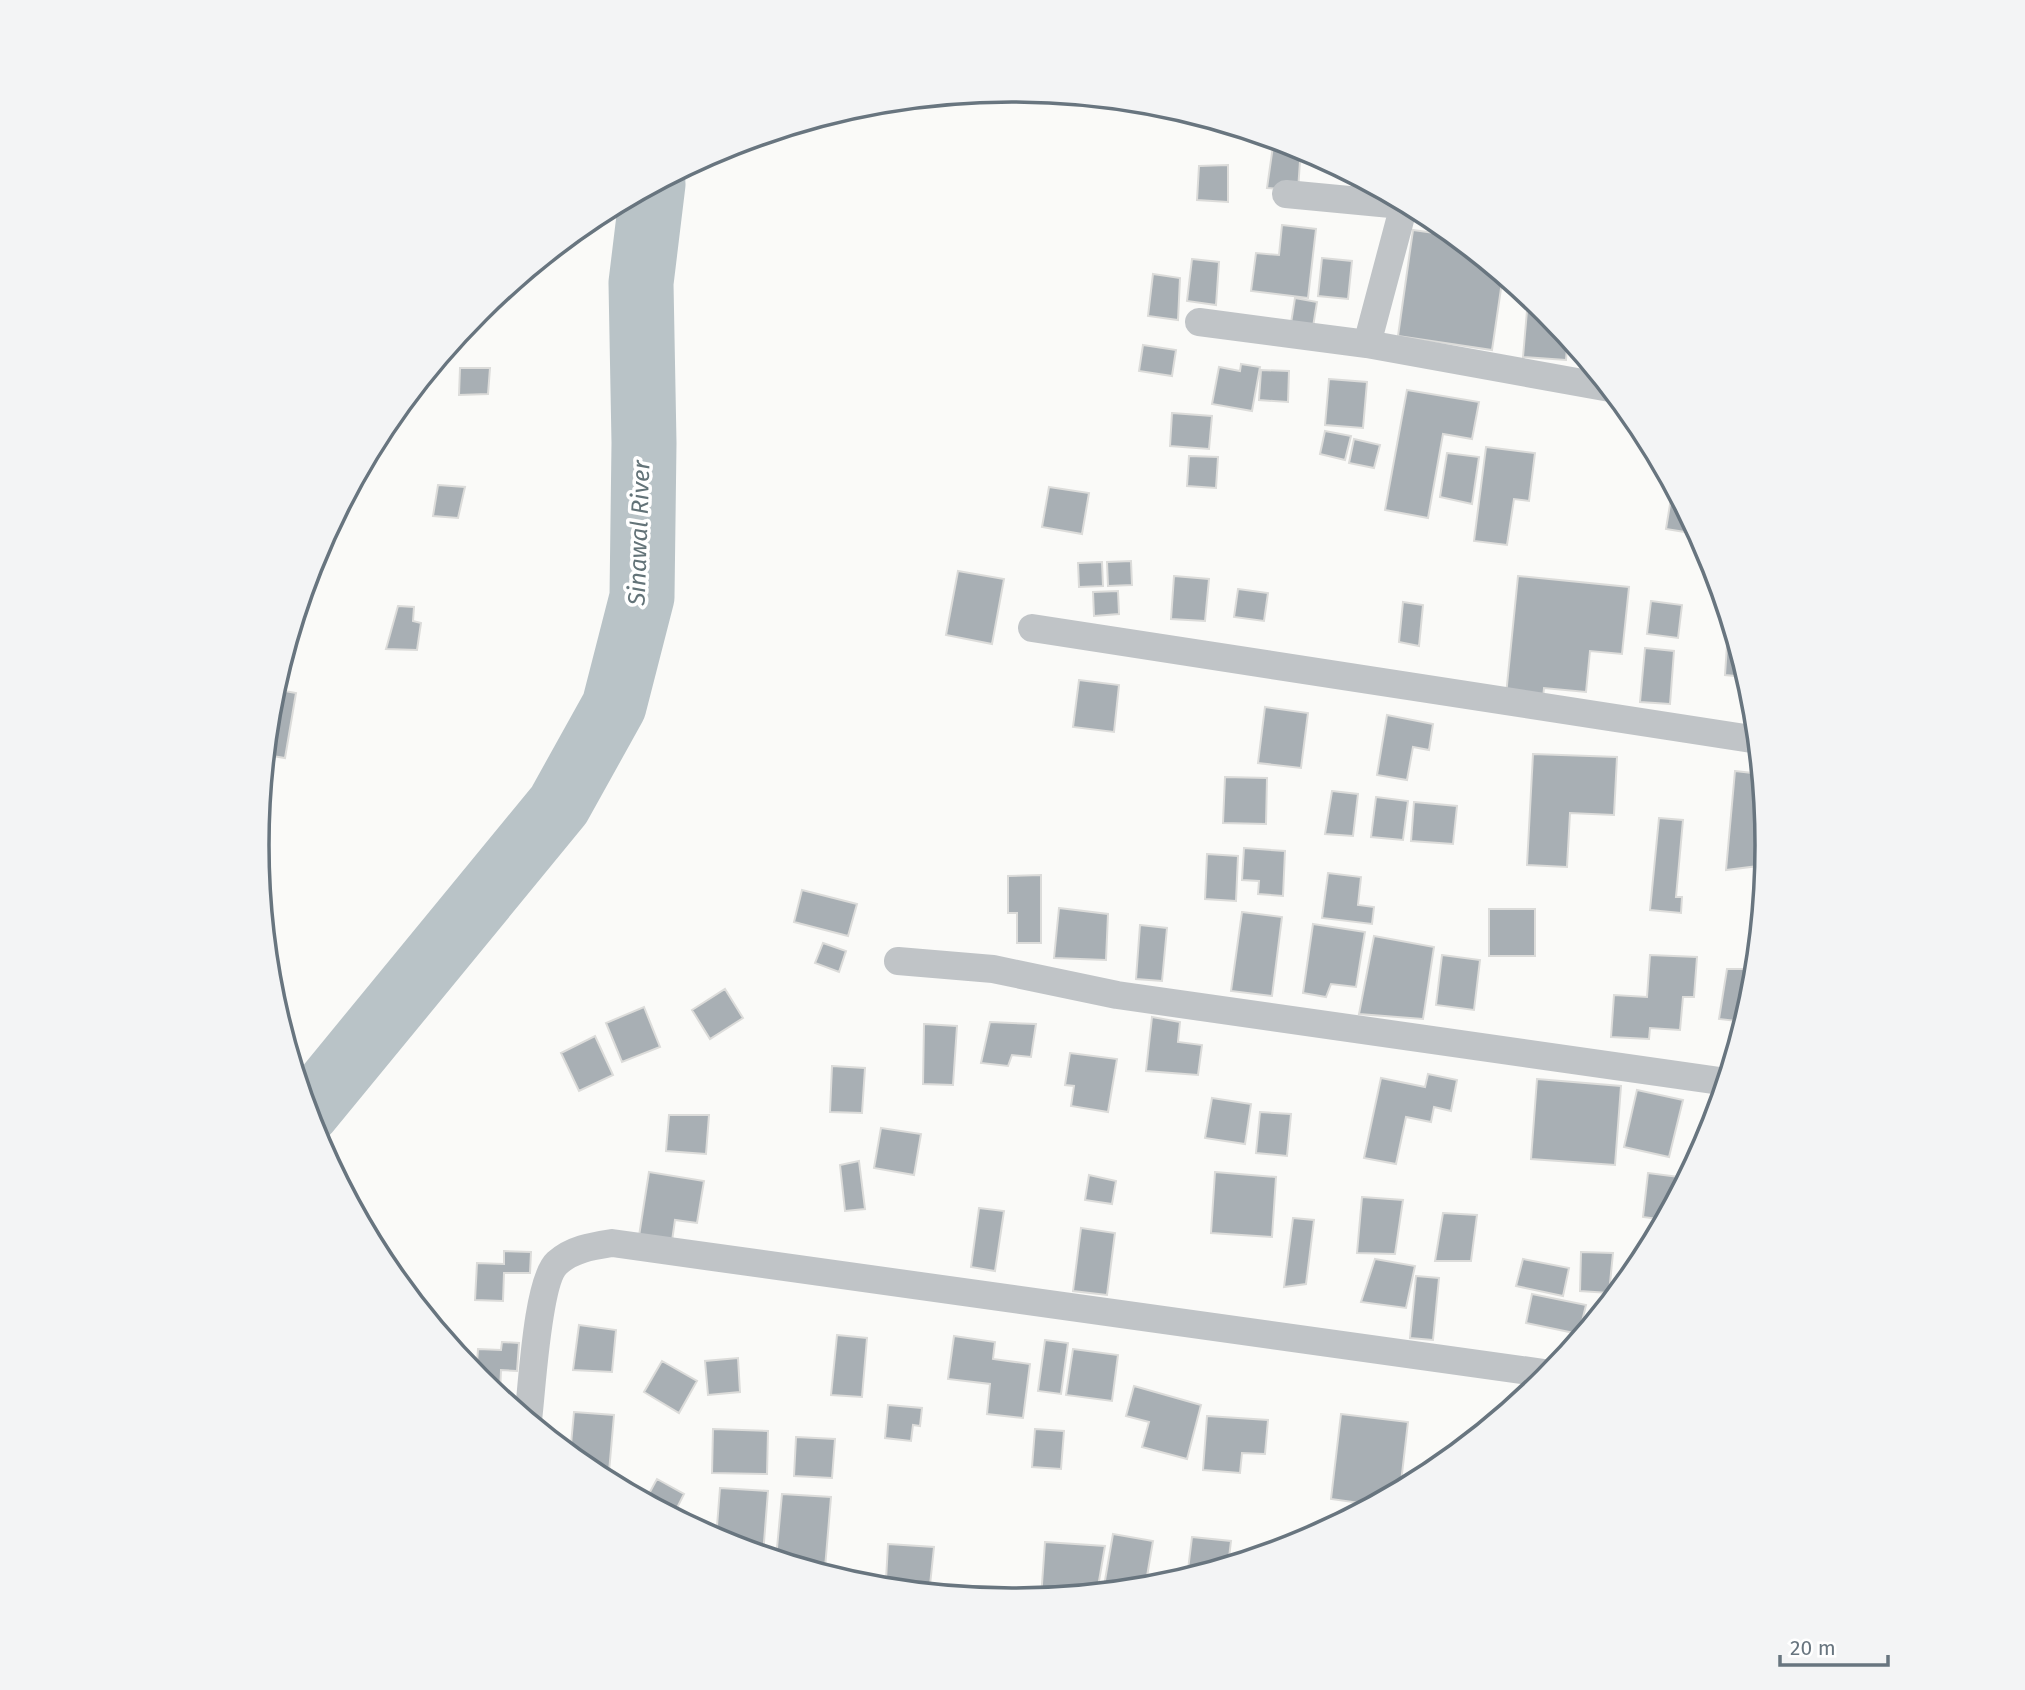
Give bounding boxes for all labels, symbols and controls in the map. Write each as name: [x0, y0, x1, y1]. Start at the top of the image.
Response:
water label: Sinawal River: [622, 459, 656, 607]
scale bar: [1780, 1624, 1888, 1668]
text: 20 m: [1790, 1635, 1836, 1661]

